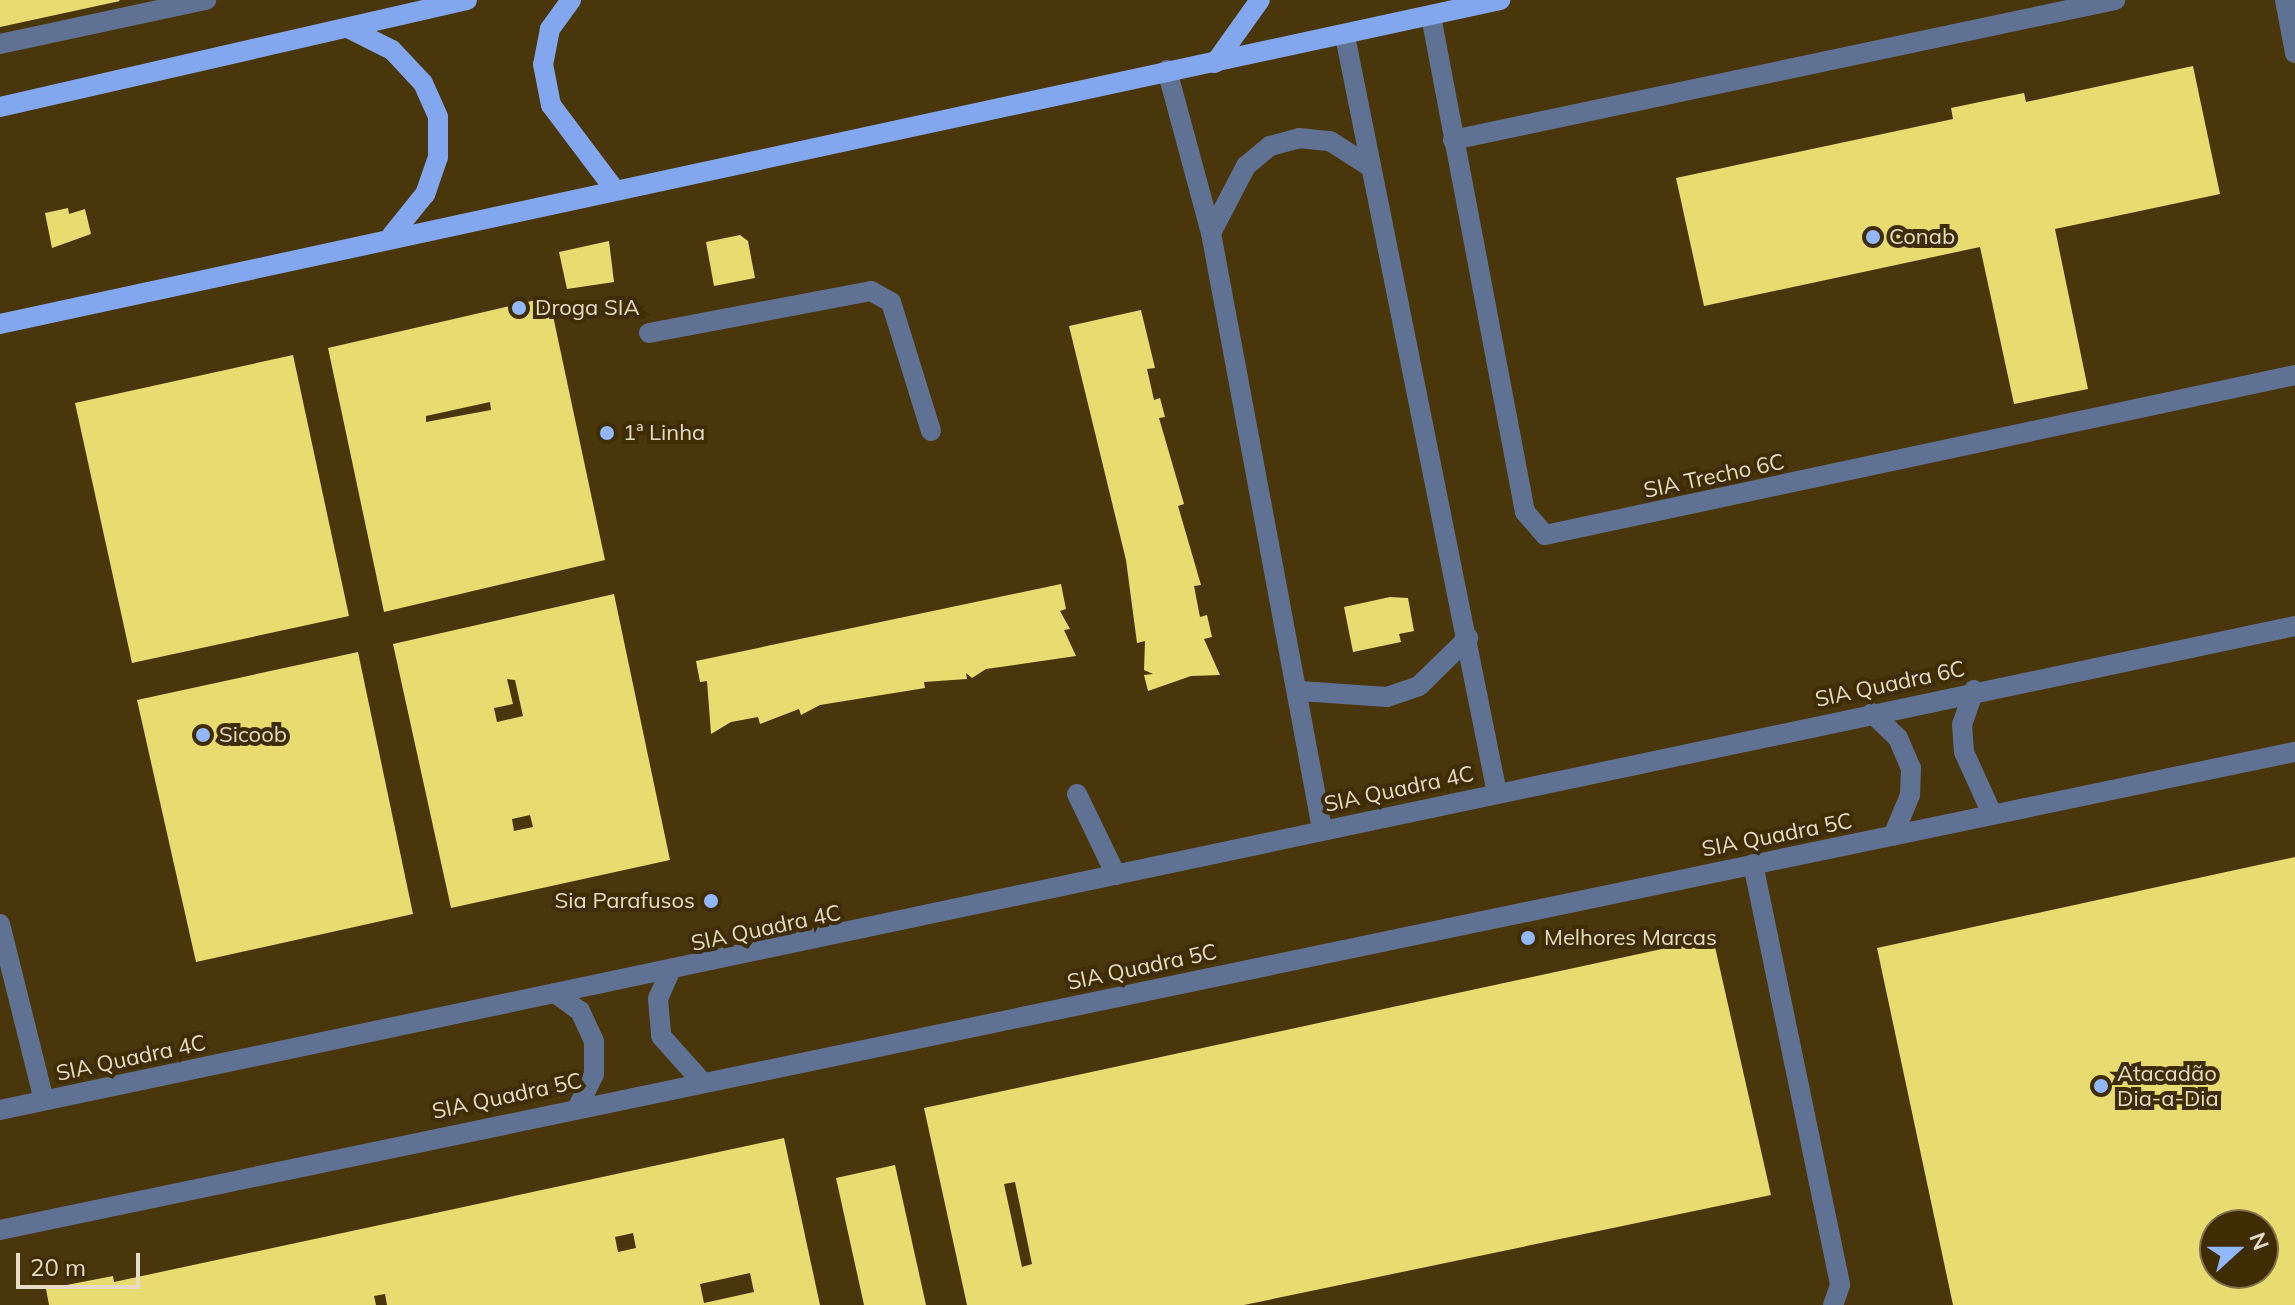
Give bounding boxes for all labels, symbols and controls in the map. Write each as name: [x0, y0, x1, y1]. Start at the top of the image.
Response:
place label: Conab: [1889, 224, 1955, 250]
marker: Conab: [1864, 228, 1882, 246]
place label: Droga SIA: [535, 295, 640, 321]
marker: Droga SIA: [510, 299, 528, 317]
place label: 1ª Linha: [623, 420, 705, 446]
marker: 1ª Linha: [598, 424, 616, 442]
street label: SIA Trecho 6C: [1641, 448, 1787, 504]
street label: SIA Quadra 6C: [1813, 655, 1967, 713]
place label: Sicoob: [219, 722, 287, 748]
marker: Sicoob: [194, 726, 212, 744]
street label: SIA Quadra 4C: [1322, 760, 1476, 818]
street label: SIA Quadra 5C: [1700, 807, 1854, 863]
place label: Sia Parafusos: [555, 888, 695, 914]
marker: Sia Parafusos: [702, 892, 720, 910]
street label: SIA Quadra 4C: [689, 899, 843, 957]
place label: Melhores Marcas: [1544, 925, 1717, 951]
marker: Melhores Marcas: [1519, 929, 1537, 947]
street label: SIA Quadra 5C: [1065, 938, 1219, 996]
street label: SIA Quadra 4C: [54, 1029, 208, 1087]
place label: Atacadão Dia-a-Dia: [2117, 1060, 2219, 1112]
street label: SIA Quadra 5C: [430, 1067, 584, 1125]
marker: Atacadão Dia-a-Dia: [2092, 1077, 2110, 1095]
north arrow: [2199, 1209, 2279, 1289]
text: N: [2243, 1228, 2276, 1254]
scale bar: [20, 1237, 144, 1287]
text: 20 m: [30, 1252, 86, 1282]

